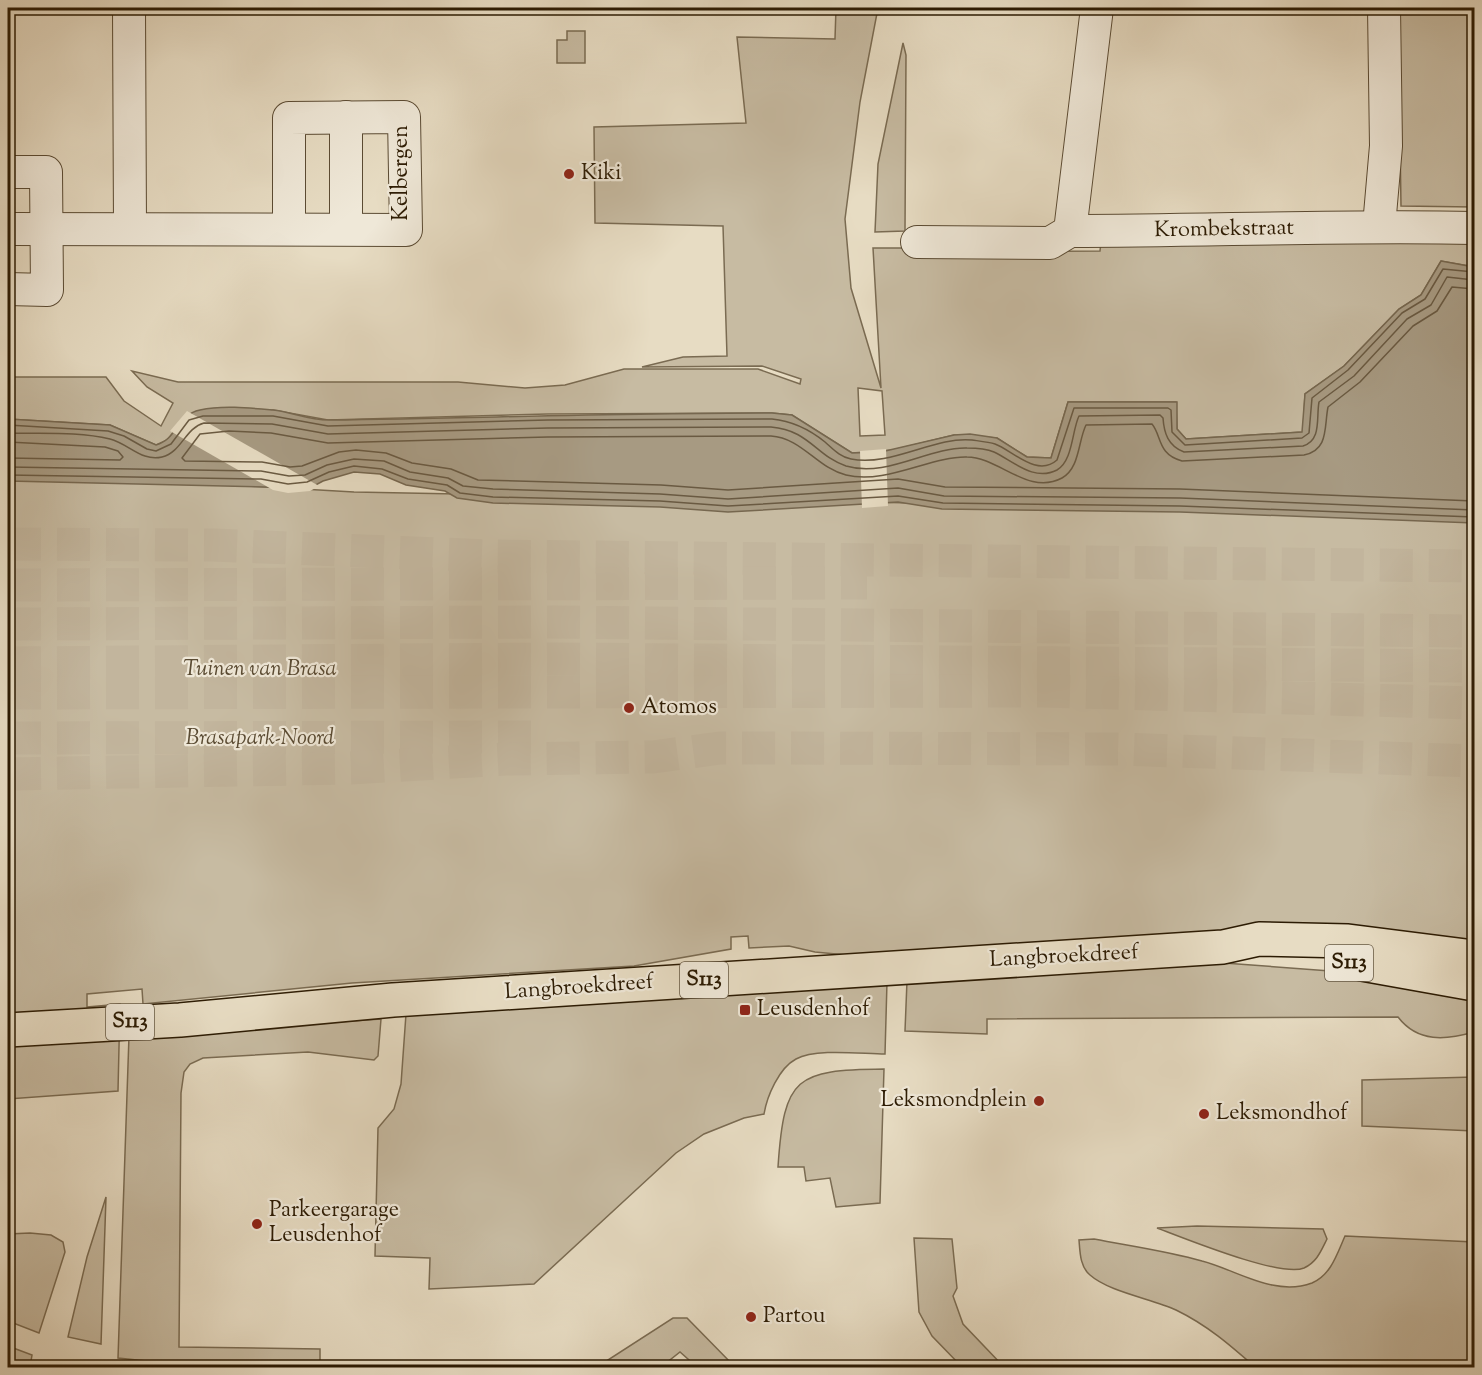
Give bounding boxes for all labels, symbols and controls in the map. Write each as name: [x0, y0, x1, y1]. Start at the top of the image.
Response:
street label: Kelbergen: [386, 125, 418, 221]
place label: Kiki: [581, 158, 621, 190]
marker: Kiki: [562, 167, 576, 181]
street label: Krombekstraat: [1154, 213, 1295, 247]
park label: Tuinen van Brasa: [183, 654, 337, 686]
place label: Atomos: [641, 692, 717, 724]
marker: Atomos: [622, 701, 636, 715]
park label: Brasapark-Noord: [186, 723, 334, 755]
street label: Langbroekdreef: [989, 937, 1141, 977]
road number: S113: [1325, 945, 1373, 981]
road number: S113: [680, 962, 728, 998]
street label: Langbroekdreef: [503, 967, 656, 1009]
place label: Leusdenhof: [757, 994, 871, 1026]
marker: Leusdenhof: [738, 1003, 752, 1017]
road number: S113: [106, 1004, 154, 1040]
place label: Leksmondplein: [880, 1085, 1027, 1117]
marker: Leksmondplein: [1032, 1094, 1046, 1108]
place label: Leksmondhof: [1216, 1098, 1349, 1130]
marker: Leksmondhof: [1197, 1107, 1211, 1121]
place label: Parkeergarage Leusdenhof: [269, 1195, 399, 1252]
marker: Parkeergarage Leusdenhof: [250, 1217, 264, 1231]
place label: Partou: [763, 1301, 826, 1333]
marker: Partou: [744, 1310, 758, 1324]

